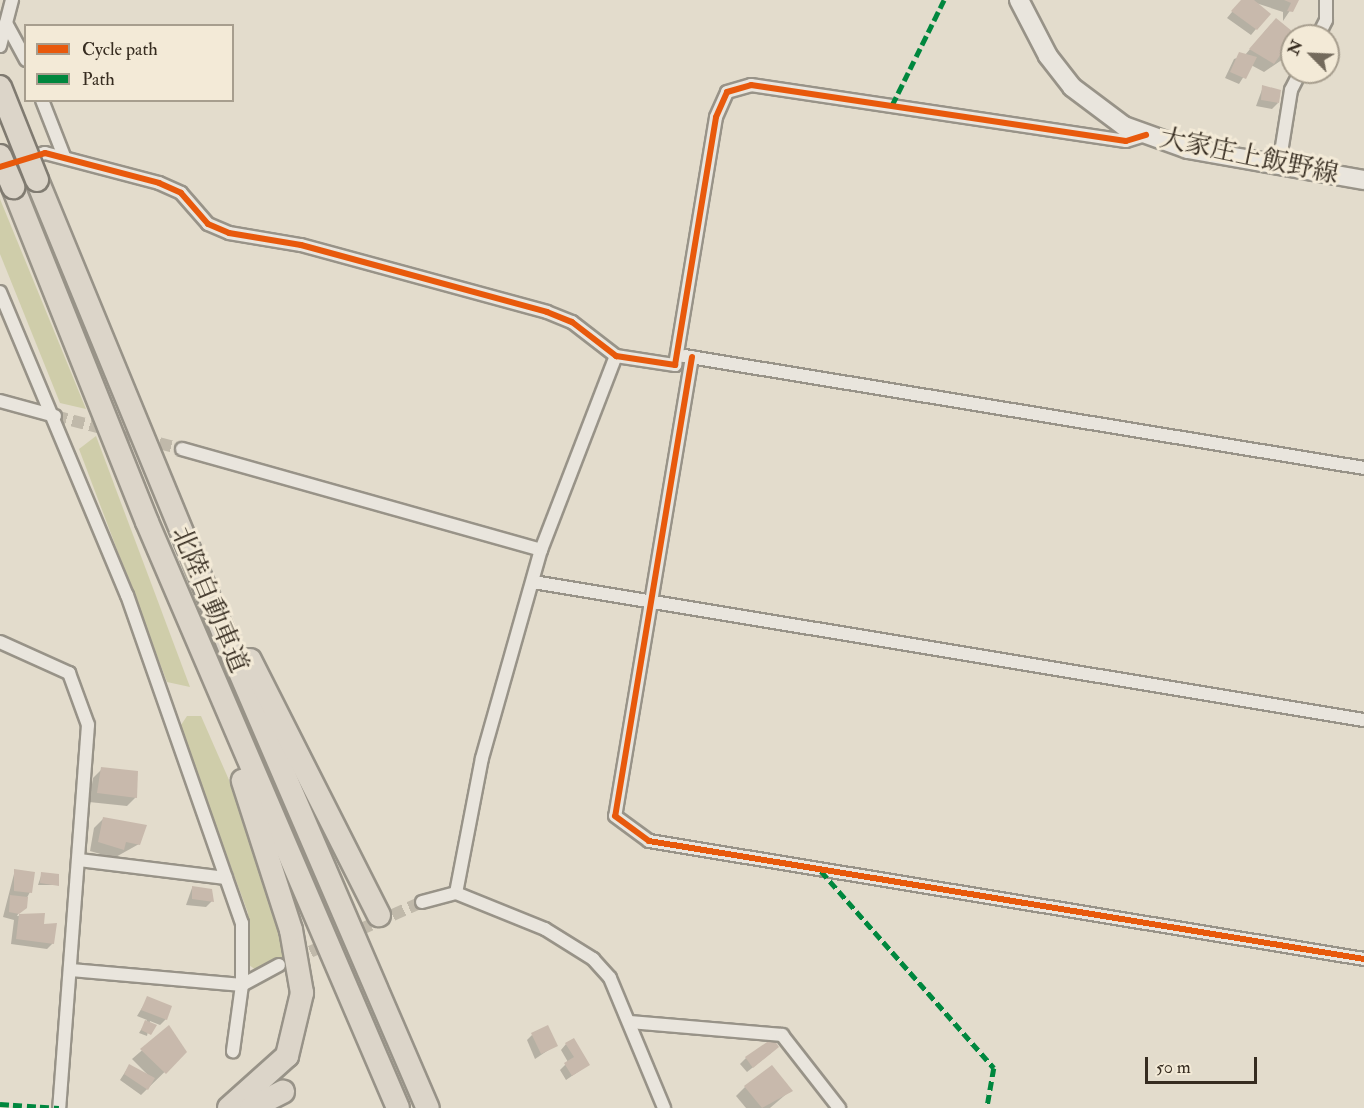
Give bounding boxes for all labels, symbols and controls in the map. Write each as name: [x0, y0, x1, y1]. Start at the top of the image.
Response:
legend: [24, 24, 234, 102]
north arrow: [1280, 24, 1340, 84]
text: N: [1283, 37, 1307, 58]
text: Cycle path: [82, 38, 158, 61]
text: Path: [82, 68, 115, 91]
street label: 大家庄上飯野線: [1157, 123, 1341, 191]
street label: 北陸自動車道: [164, 522, 254, 678]
scale bar: [1148, 1045, 1260, 1083]
text: 50 m: [1156, 1056, 1191, 1079]

